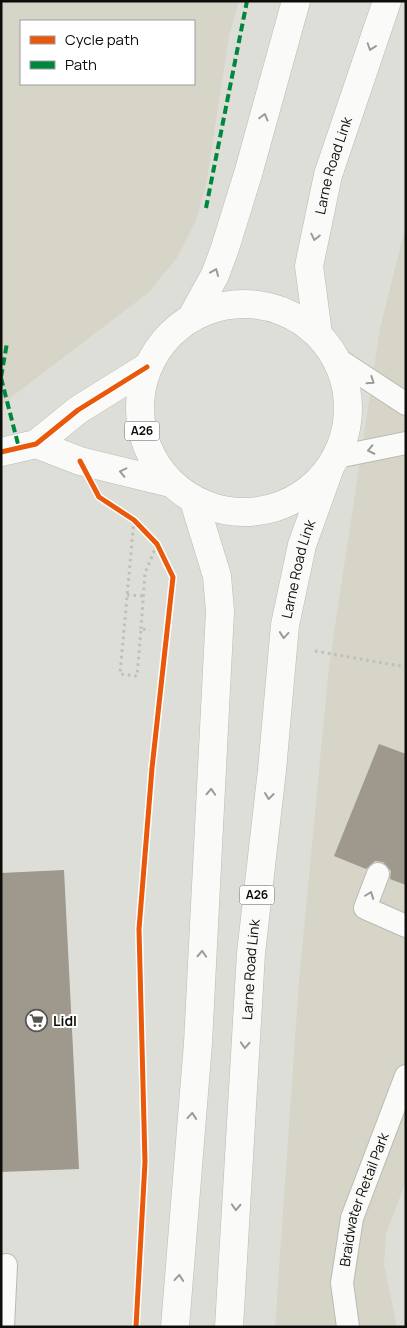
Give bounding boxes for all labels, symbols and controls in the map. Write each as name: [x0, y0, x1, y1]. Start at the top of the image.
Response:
legend: [20, 20, 195, 85]
text: Cycle path: [65, 29, 139, 50]
one-way arrow: [367, 43, 377, 51]
text: Path: [65, 54, 97, 75]
one-way arrow: [258, 113, 269, 122]
street label: Larne Road Link: [310, 113, 356, 216]
one-way arrow: [310, 232, 321, 241]
one-way arrow: [209, 268, 220, 277]
one-way arrow: [365, 375, 375, 384]
road number: A26: [124, 422, 160, 441]
one-way arrow: [367, 444, 376, 455]
one-way arrow: [118, 467, 127, 478]
street label: Larne Road Link: [277, 516, 320, 620]
one-way arrow: [279, 631, 290, 639]
one-way arrow: [205, 788, 216, 796]
one-way arrow: [264, 793, 275, 801]
road number: A26: [240, 886, 274, 904]
one-way arrow: [364, 892, 374, 900]
street label: Larne Road Link: [237, 917, 264, 1021]
one-way arrow: [197, 950, 208, 958]
supermarket icon: Lidl: [25, 1009, 49, 1033]
place label: Lidl: [53, 1011, 77, 1030]
one-way arrow: [240, 1041, 251, 1049]
one-way arrow: [186, 1112, 197, 1120]
street label: Braidwater Retail Park: [335, 1129, 393, 1268]
one-way arrow: [230, 1204, 241, 1212]
one-way arrow: [173, 1274, 184, 1282]

